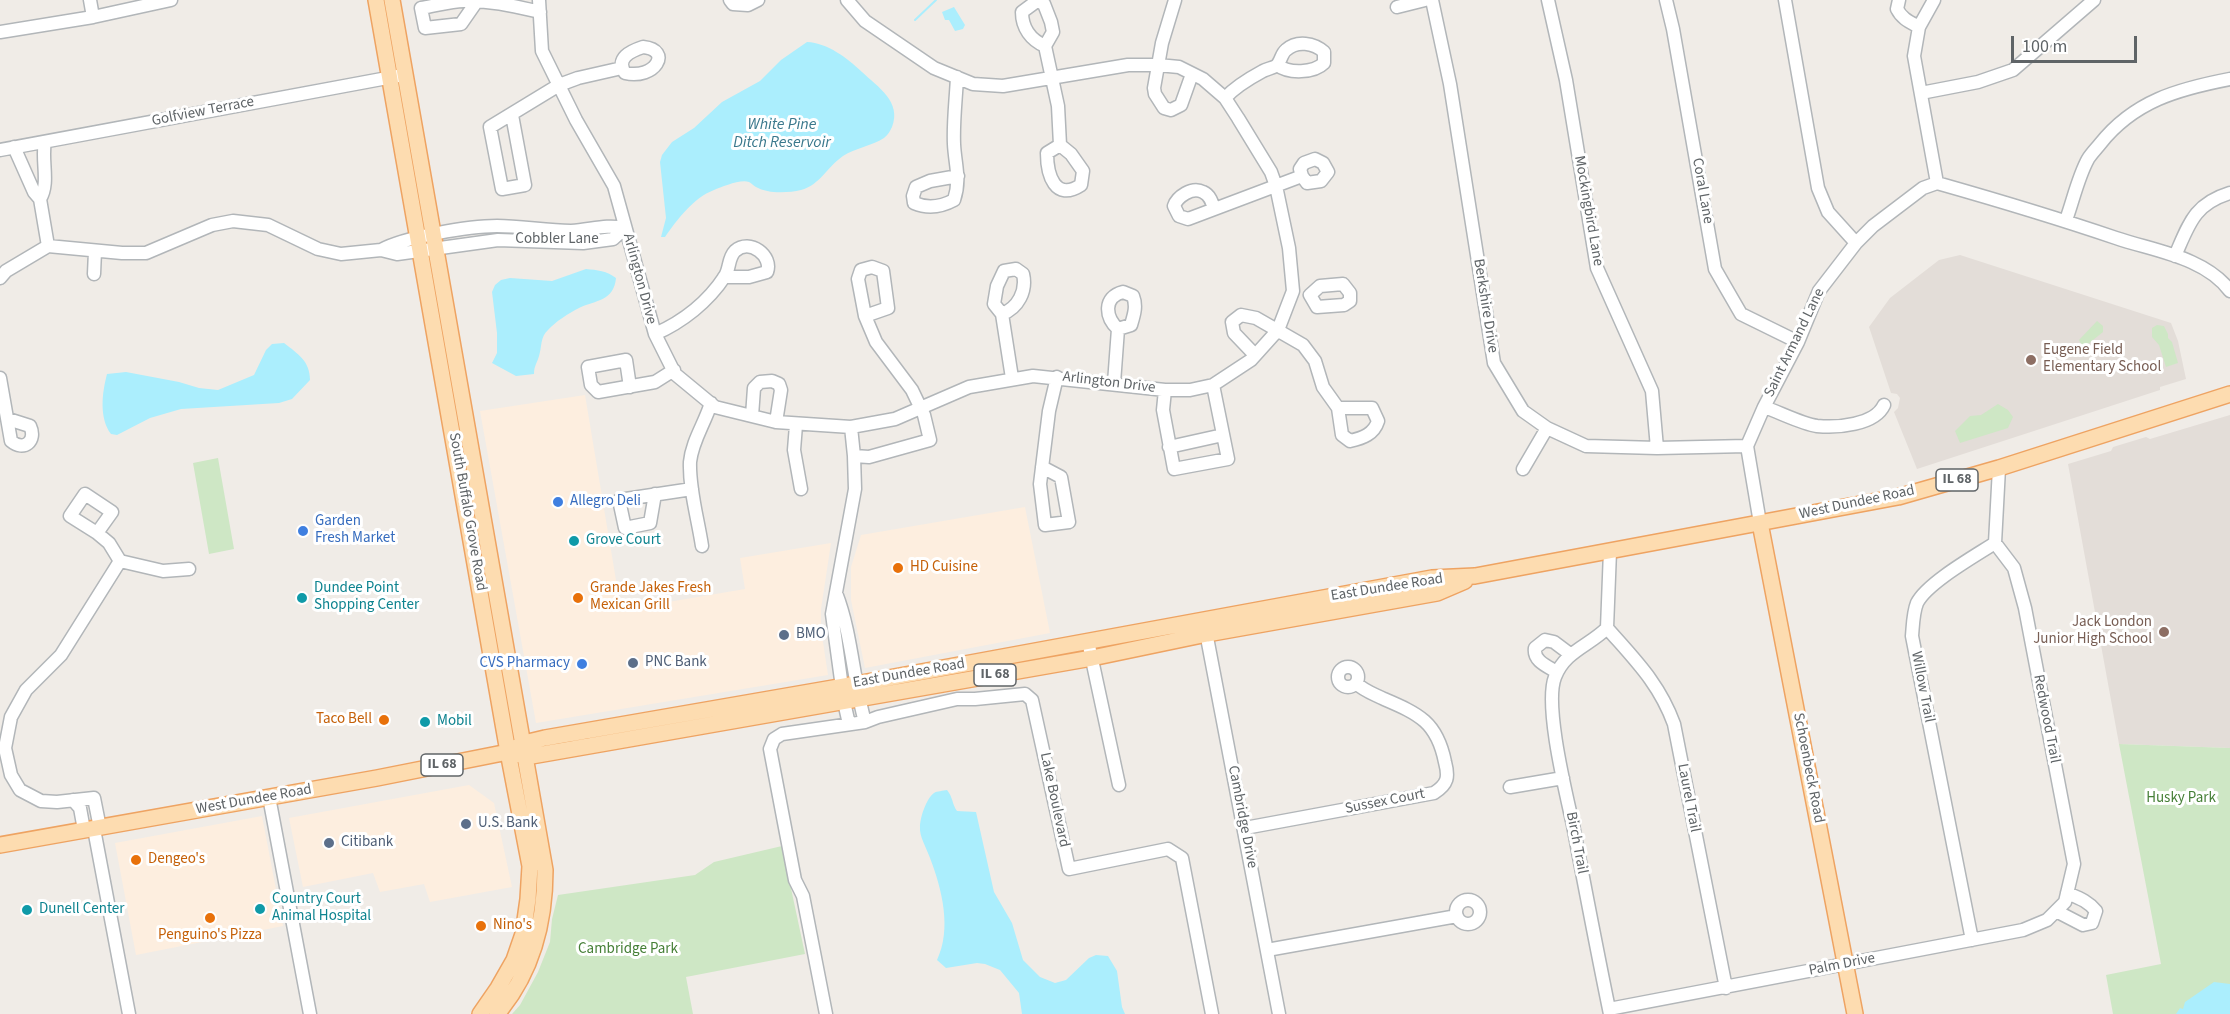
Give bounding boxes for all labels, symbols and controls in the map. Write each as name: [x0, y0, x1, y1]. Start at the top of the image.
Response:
scale bar: [2014, 24, 2140, 62]
text: 100 m: [2022, 34, 2067, 59]
street label: Golfview Terrace: [150, 93, 256, 131]
water label: White Pine Ditch Reservoir: [733, 115, 831, 153]
street label: Mockingbird Lane: [1569, 154, 1607, 268]
street label: Coral Lane: [1687, 157, 1717, 225]
street label: Cobbler Lane: [515, 231, 599, 249]
street label: Arlington Drive: [618, 232, 660, 326]
street label: Berkshire Drive: [1469, 258, 1501, 354]
street label: Saint Armand Lane: [1761, 286, 1829, 400]
place label: Eugene Field Elementary School: [2043, 342, 2161, 377]
marker: Eugene Field Elementary School: [2024, 353, 2038, 367]
street label: Arlington Drive: [1062, 368, 1156, 398]
street label: South Buffalo Grove Road: [444, 431, 490, 593]
road number: IL 68: [1936, 469, 1978, 491]
street label: West Dundee Road: [1798, 482, 1916, 524]
place label: Allegro Deli: [570, 493, 641, 511]
marker: Allegro Deli: [551, 495, 565, 509]
place label: Garden Fresh Market: [315, 513, 395, 548]
marker: Garden Fresh Market: [296, 524, 310, 538]
place label: Grove Court: [586, 532, 661, 550]
marker: Grove Court: [567, 534, 581, 548]
place label: HD Cuisine: [910, 559, 978, 577]
marker: HD Cuisine: [891, 561, 905, 575]
street label: East Dundee Road: [1330, 570, 1444, 606]
place label: Dundee Point Shopping Center: [314, 580, 419, 615]
place label: Grande Jakes Fresh Mexican Grill: [590, 580, 711, 615]
marker: Dundee Point Shopping Center: [295, 591, 309, 605]
marker: Grande Jakes Fresh Mexican Grill: [571, 591, 585, 605]
place label: Jack London Junior High School: [2033, 614, 2152, 649]
marker: Jack London Junior High School: [2157, 625, 2171, 639]
place label: BMO: [796, 626, 826, 644]
marker: BMO: [777, 628, 791, 642]
street label: Willow Trail: [1906, 650, 1938, 724]
place label: PNC Bank: [645, 654, 707, 672]
place label: CVS Pharmacy: [480, 655, 570, 673]
street label: East Dundee Road: [852, 655, 966, 693]
marker: PNC Bank: [626, 656, 640, 670]
marker: CVS Pharmacy: [575, 657, 589, 671]
road number: IL 68: [974, 664, 1016, 686]
street label: Redwood Trail: [2029, 673, 2063, 765]
place label: Taco Bell: [316, 711, 372, 729]
street label: Schoenbeck Road: [1788, 711, 1828, 825]
marker: Taco Bell: [377, 713, 391, 727]
place label: Mobil: [437, 713, 472, 731]
marker: Mobil: [418, 715, 432, 729]
street label: Lake Boulevard: [1035, 751, 1073, 849]
road number: IL 68: [421, 754, 463, 776]
street label: Laurel Trail: [1673, 762, 1703, 834]
street label: Cambridge Drive: [1223, 764, 1261, 870]
street label: West Dundee Road: [195, 781, 313, 819]
street label: Sussex Court: [1344, 785, 1426, 819]
park label: Husky Park: [2146, 790, 2216, 808]
street label: Birch Trail: [1561, 810, 1591, 876]
place label: U.S. Bank: [478, 815, 538, 833]
marker: U.S. Bank: [459, 817, 473, 831]
place label: Citibank: [341, 834, 393, 852]
marker: Citibank: [322, 836, 336, 850]
place label: Dengeo's: [148, 851, 205, 869]
marker: Dengeo's: [129, 853, 143, 867]
place label: Country Court Animal Hospital: [272, 891, 371, 926]
place label: Dunell Center: [39, 901, 124, 919]
marker: Country Court Animal Hospital: [253, 902, 267, 916]
marker: Dunell Center: [20, 903, 34, 917]
marker: Penguino's Pizza: [203, 911, 217, 925]
place label: Nino's: [493, 917, 532, 935]
marker: Nino's: [474, 919, 488, 933]
place label: Penguino's Pizza: [158, 927, 262, 945]
park label: Cambridge Park: [578, 941, 678, 959]
street label: Palm Drive: [1807, 950, 1877, 980]

